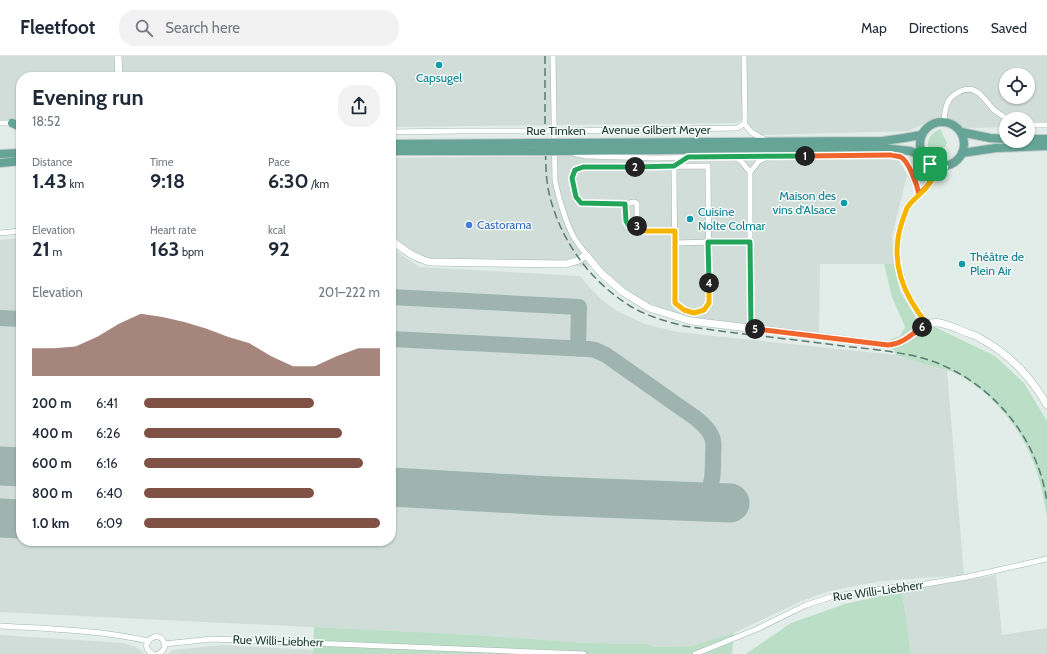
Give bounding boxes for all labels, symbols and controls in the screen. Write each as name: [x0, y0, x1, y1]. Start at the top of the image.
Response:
search box: [119, 10, 399, 46]
text: Fleetfoot: [20, 16, 95, 39]
icon: search: [133, 17, 155, 39]
text: Search here: [165, 19, 240, 37]
text: Map: [861, 19, 887, 37]
text: Directions: [909, 19, 969, 37]
text: Saved: [991, 19, 1027, 37]
marker: Capsugel: [434, 60, 444, 70]
map controls: [999, 68, 1035, 148]
button: locate: [999, 68, 1035, 104]
place label: Capsugel: [416, 70, 462, 85]
text: Evening run: [32, 84, 144, 111]
button: share: [338, 85, 380, 127]
button: layers: [999, 112, 1035, 148]
text: 18:52: [32, 113, 61, 129]
street label: Avenue Gilbert Meyer: [601, 122, 711, 137]
street label: Rue Timken: [526, 123, 586, 138]
pin: 1: [795, 146, 815, 166]
pin: [913, 147, 947, 181]
text: 1: [803, 149, 807, 163]
icon: arrive: [919, 153, 941, 175]
text: Distance: [32, 155, 73, 169]
text: Time: [150, 155, 173, 169]
text: Pace: [268, 155, 290, 169]
pin: 2: [625, 157, 645, 177]
text: 2: [632, 160, 638, 174]
text: 1.43: [32, 169, 67, 193]
text: 9:18: [150, 169, 185, 193]
text: 6:30: [268, 169, 309, 193]
text: km: [67, 177, 84, 191]
text: /km: [309, 177, 329, 191]
place label: Maison des vins d'Alsace: [773, 188, 836, 217]
marker: Maison des vins d'Alsace: [839, 198, 849, 208]
place label: Cuisine Nolte Colmar: [698, 204, 765, 233]
marker: Cuisine Nolte Colmar: [685, 214, 695, 224]
pin: 3: [627, 216, 647, 236]
place label: Castorama: [477, 217, 532, 232]
text: 3: [634, 219, 640, 233]
marker: Castorama: [464, 220, 474, 230]
text: Elevation: [32, 223, 75, 237]
text: Heart rate: [150, 223, 196, 237]
text: kcal: [268, 223, 286, 237]
text: 21: [32, 237, 50, 261]
text: 163: [150, 237, 179, 261]
text: 92: [268, 237, 290, 261]
text: m: [50, 245, 62, 259]
text: bpm: [179, 245, 204, 259]
place label: Théâtre de Plein Air: [970, 249, 1024, 278]
marker: Théâtre de Plein Air: [957, 259, 967, 269]
pin: 4: [699, 273, 719, 293]
text: 4: [706, 276, 712, 290]
text: Elevation: [32, 284, 83, 300]
text: 201–222 m: [318, 284, 380, 300]
pin: 6: [912, 317, 932, 337]
pin: 5: [745, 319, 765, 339]
text: 6: [919, 320, 925, 334]
text: 5: [752, 322, 758, 336]
text: 200 m: [32, 395, 71, 411]
text: 6:41: [96, 395, 118, 411]
text: 400 m: [32, 425, 73, 441]
text: 6:26: [96, 425, 120, 441]
text: 600 m: [32, 455, 72, 471]
text: 6:16: [96, 455, 118, 471]
text: 800 m: [32, 485, 72, 501]
text: 6:40: [96, 485, 123, 501]
text: 1.0 km: [32, 515, 69, 531]
text: 6:09: [96, 515, 123, 531]
street label: Rue Willi-Liebherr: [832, 577, 924, 604]
street label: Rue Willi-Liebherr: [232, 631, 324, 650]

